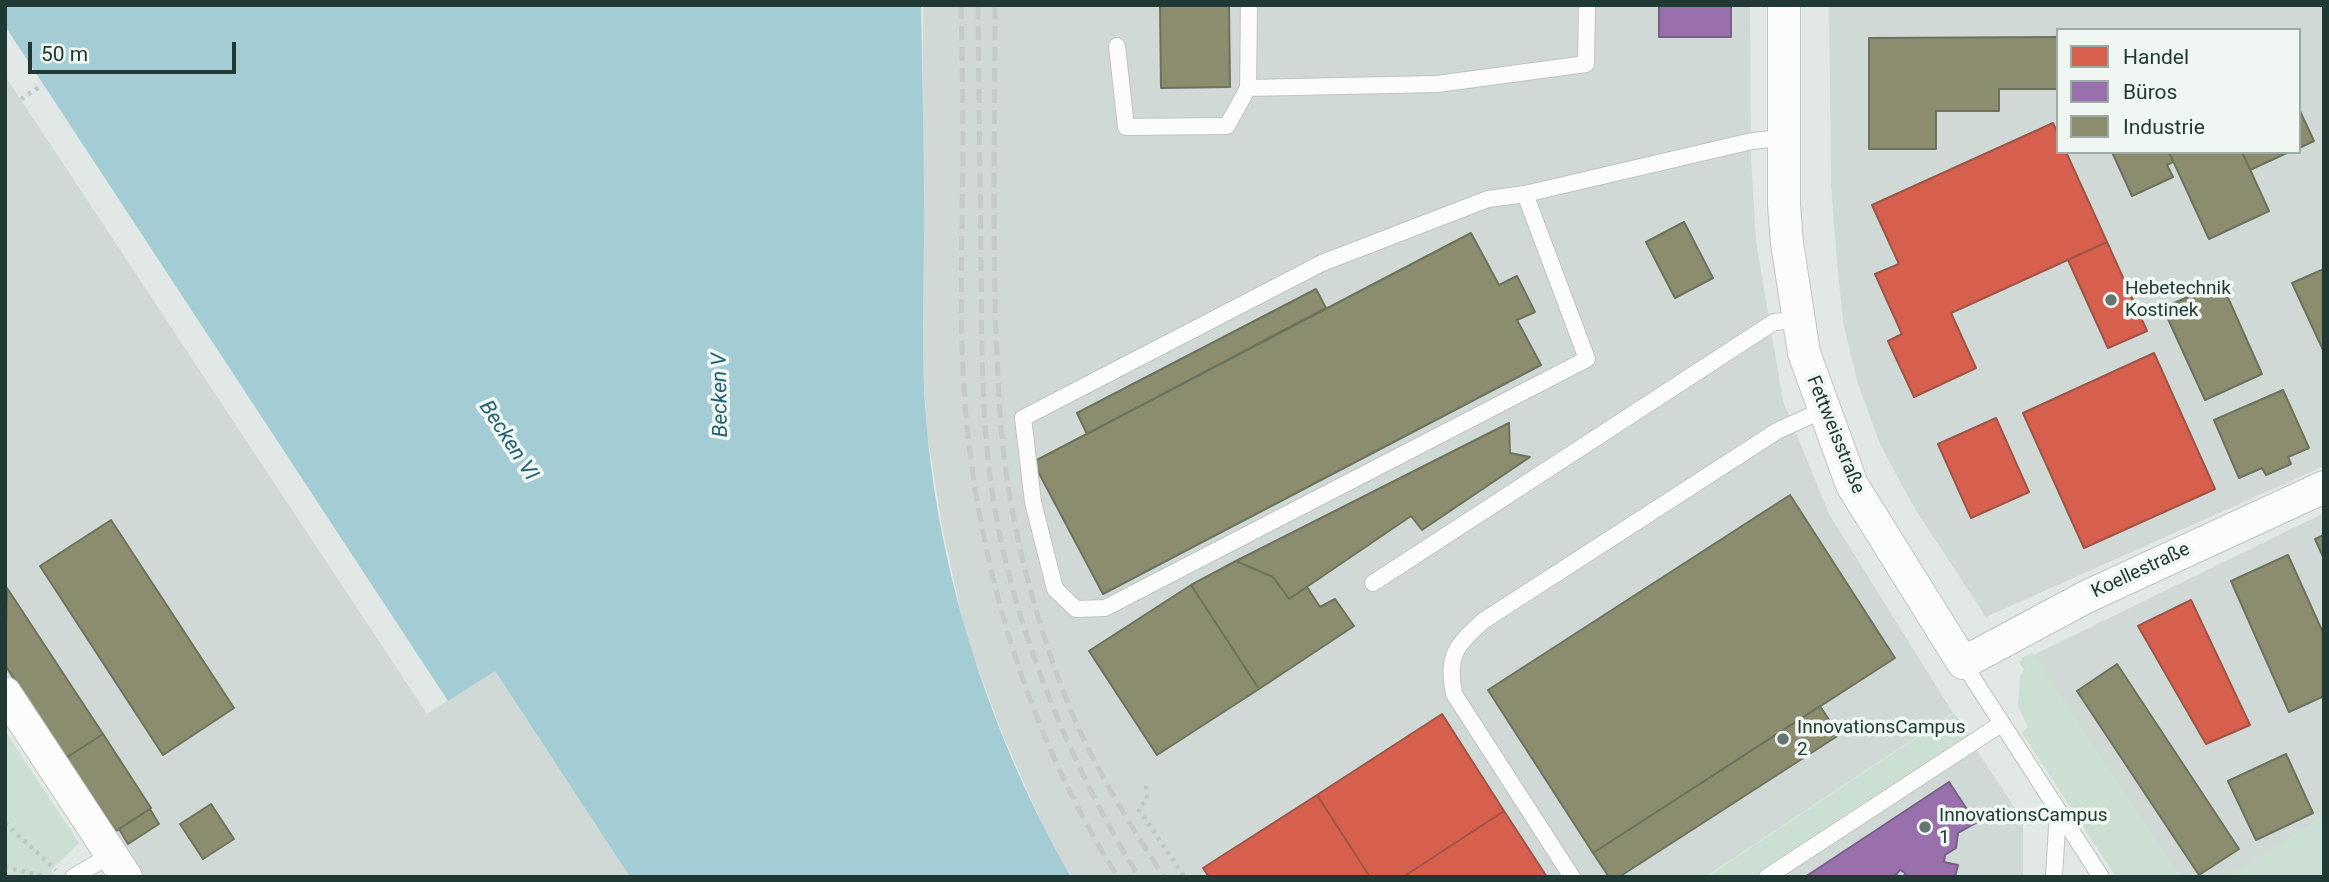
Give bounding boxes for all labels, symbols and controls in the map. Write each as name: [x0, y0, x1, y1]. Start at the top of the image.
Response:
scale bar: [32, 28, 240, 72]
legend: [2056, 28, 2301, 154]
text: 50 m: [41, 42, 88, 66]
text: Handel: [2123, 45, 2189, 69]
text: Büros: [2123, 80, 2177, 104]
text: Industrie: [2123, 115, 2205, 139]
place label: Hebetechnik Kostinek: [2125, 278, 2231, 322]
marker: Hebetechnik Kostinek: [2103, 292, 2119, 308]
water label: Becken V: [708, 353, 734, 437]
street label: Fettweisstraße: [1801, 373, 1869, 497]
water label: Becken VI: [473, 396, 543, 486]
street label: Koellestraße: [2088, 538, 2194, 604]
place label: InnovationsCampus 2: [1797, 717, 1966, 761]
marker: InnovationsCampus 2: [1775, 731, 1791, 747]
place label: InnovationsCampus 1: [1939, 805, 2108, 849]
marker: InnovationsCampus 1: [1917, 819, 1933, 835]

